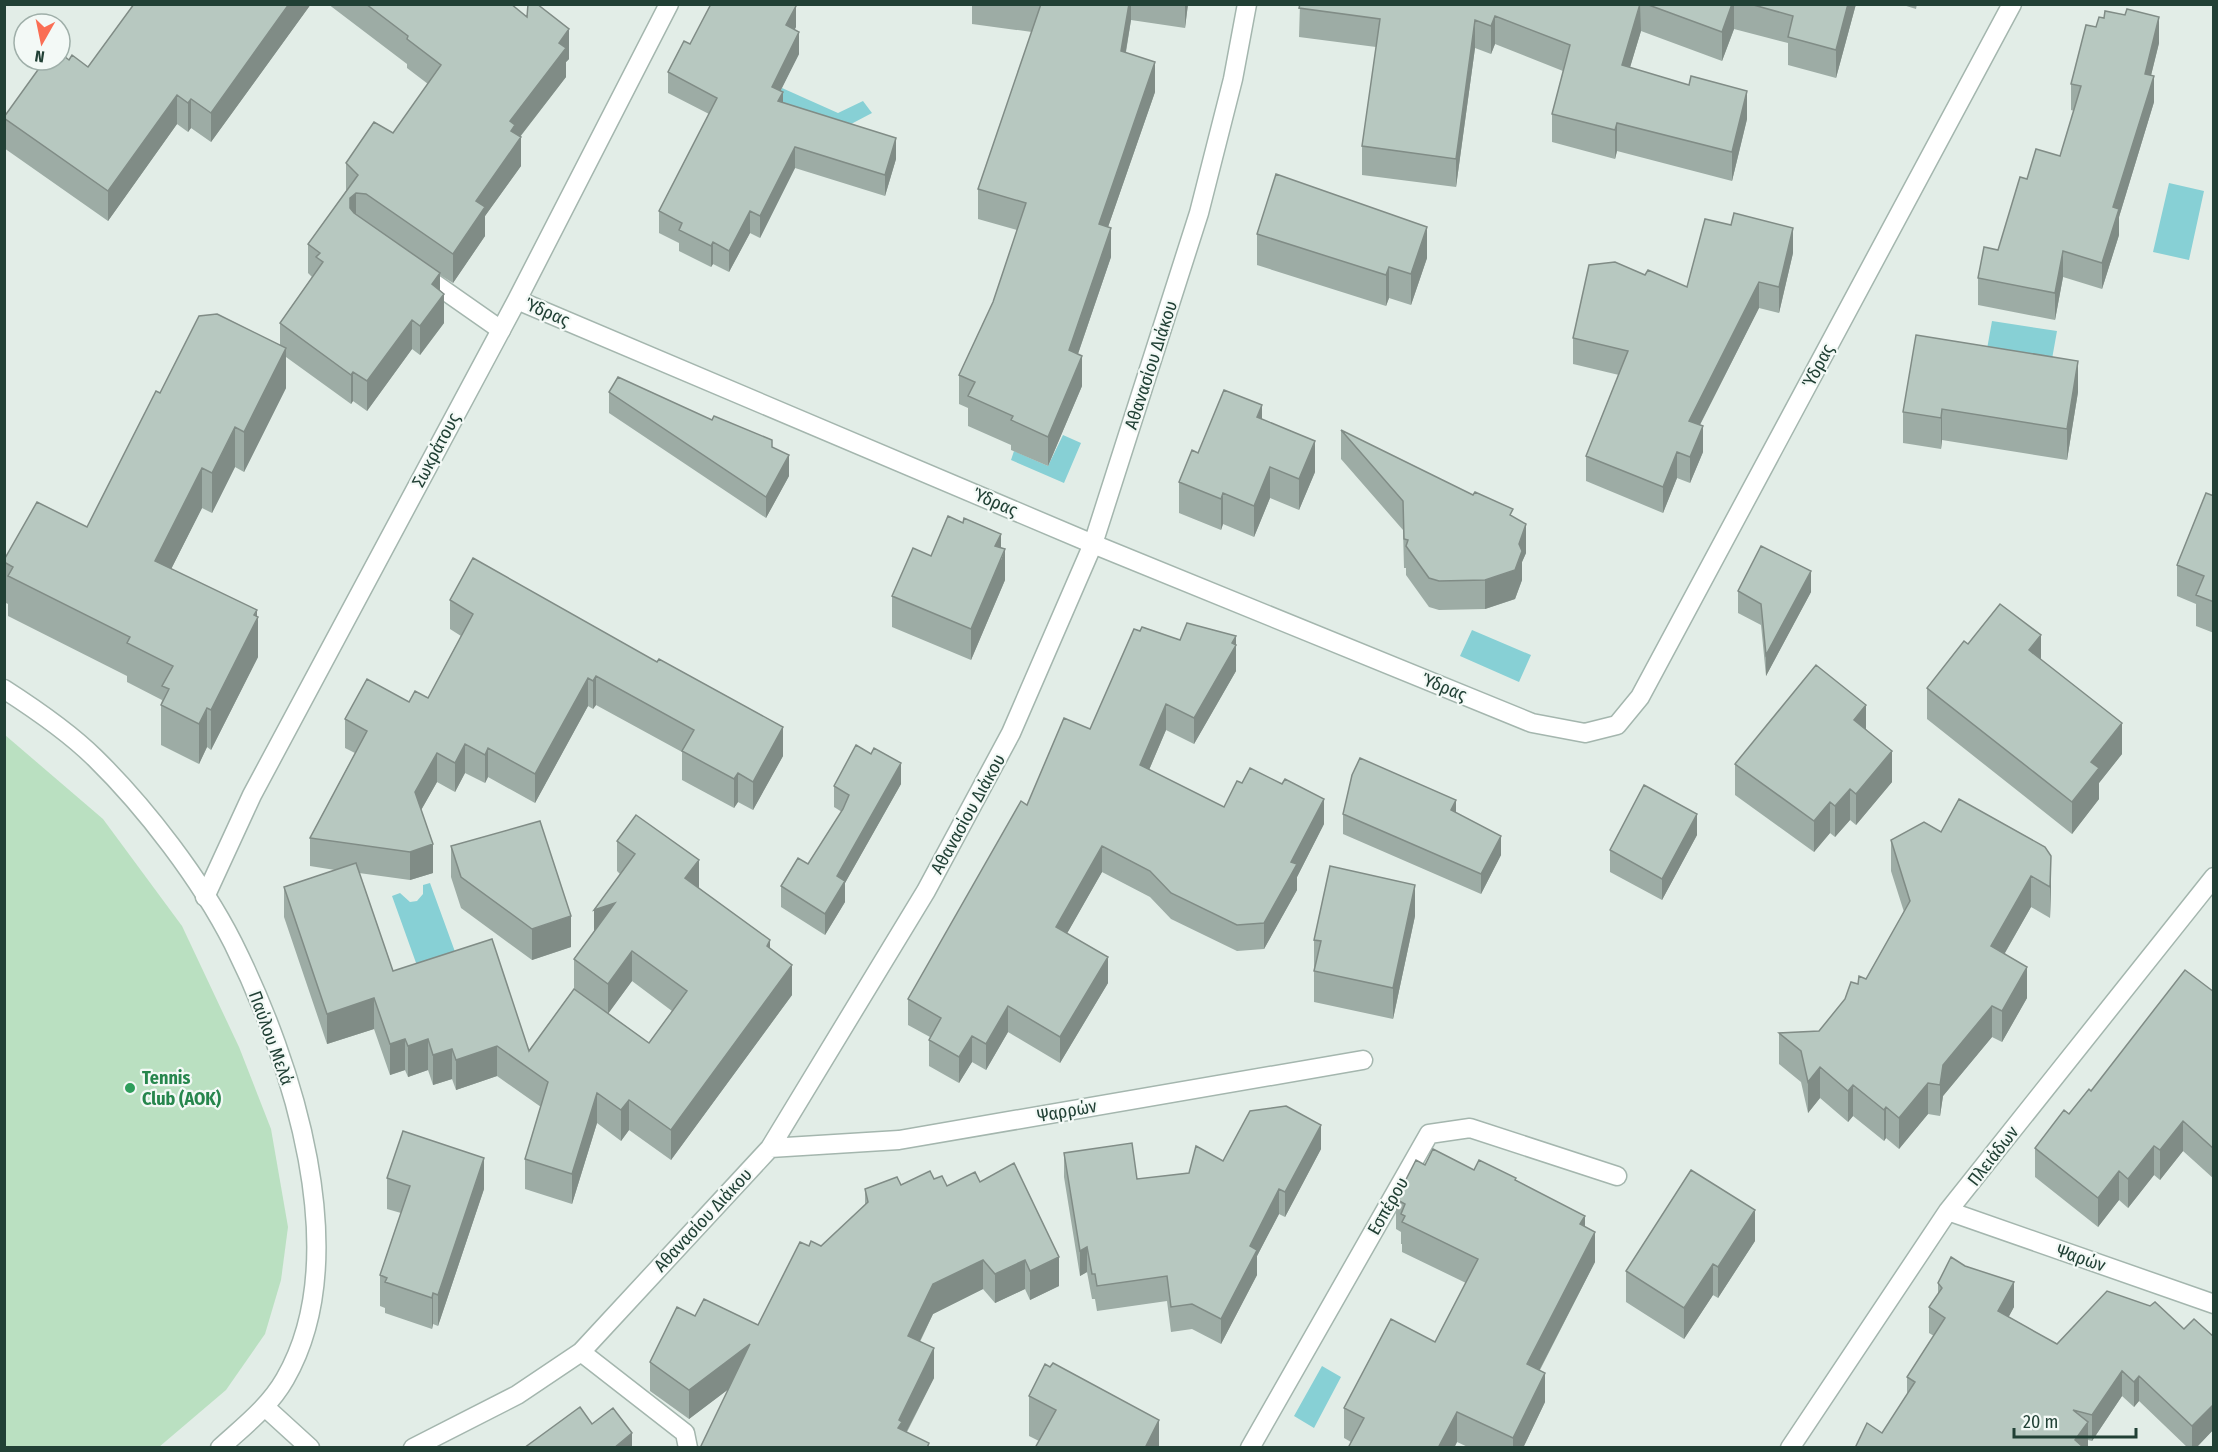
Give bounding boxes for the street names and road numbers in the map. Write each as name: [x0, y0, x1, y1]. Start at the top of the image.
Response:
street label: Ύδρας: [521, 293, 573, 331]
street label: Αθανασίου Διάκου: [1120, 298, 1182, 432]
street label: Ύδρας: [1797, 340, 1839, 392]
street label: Σωκράτους: [407, 409, 465, 491]
street label: Ύδρας: [969, 483, 1021, 521]
street label: Ύδρας: [1418, 668, 1470, 706]
street label: Αθανασίου Διάκου: [926, 750, 1010, 878]
street label: Παύλου Μελά: [244, 988, 298, 1088]
street label: Ψαρρών: [1036, 1095, 1099, 1127]
street label: Πλειάδων: [1963, 1122, 2023, 1190]
street label: Αθανασίου Διάκου: [649, 1164, 757, 1276]
street label: Εσπέρου: [1363, 1173, 1413, 1239]
street label: Ψαρών: [2054, 1239, 2109, 1277]

